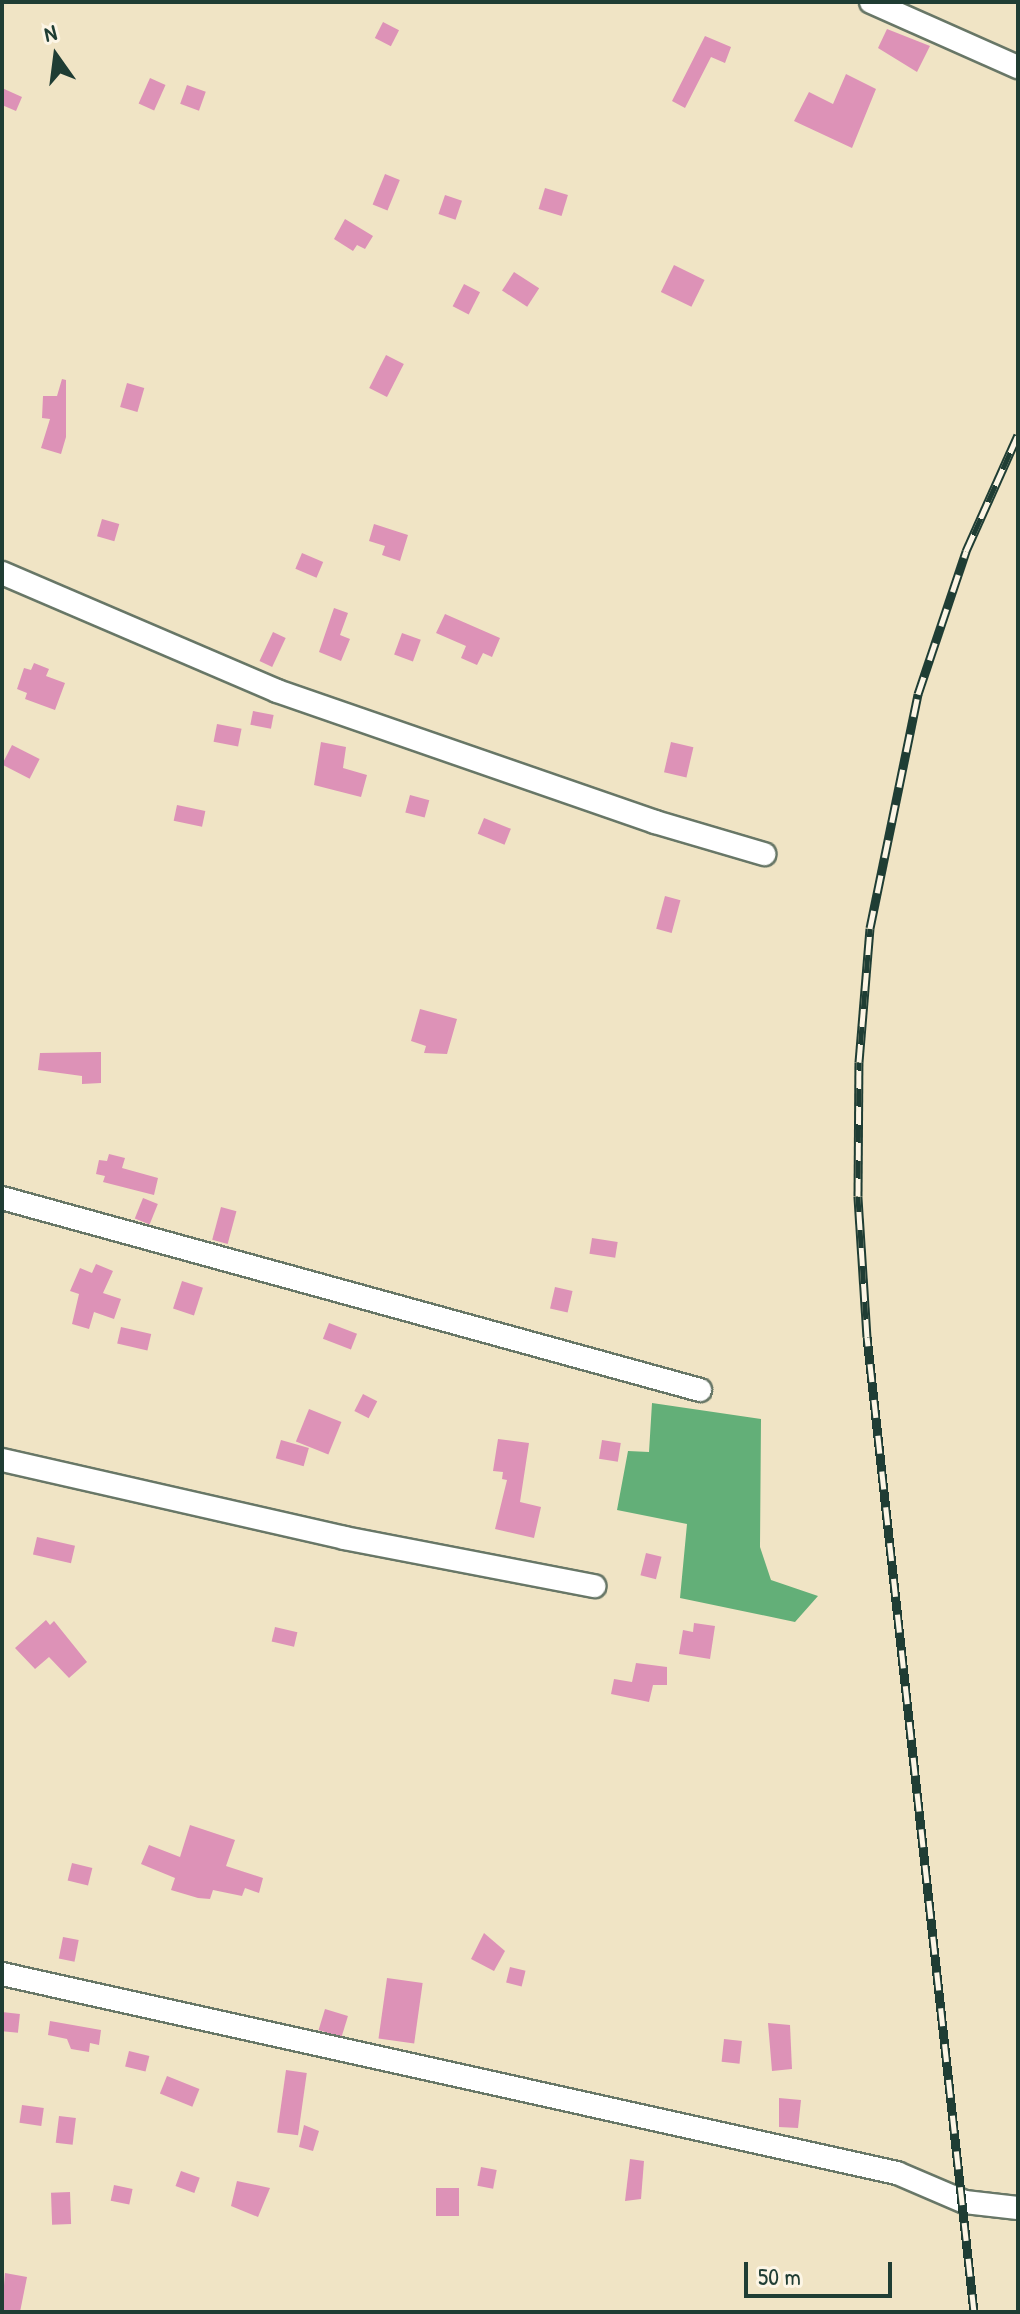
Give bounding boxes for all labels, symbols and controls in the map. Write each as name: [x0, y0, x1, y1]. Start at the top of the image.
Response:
north arrow: [16, 16, 96, 96]
text: N: [41, 17, 60, 49]
scale bar: [748, 2246, 896, 2296]
text: 50 m: [758, 2260, 801, 2292]

